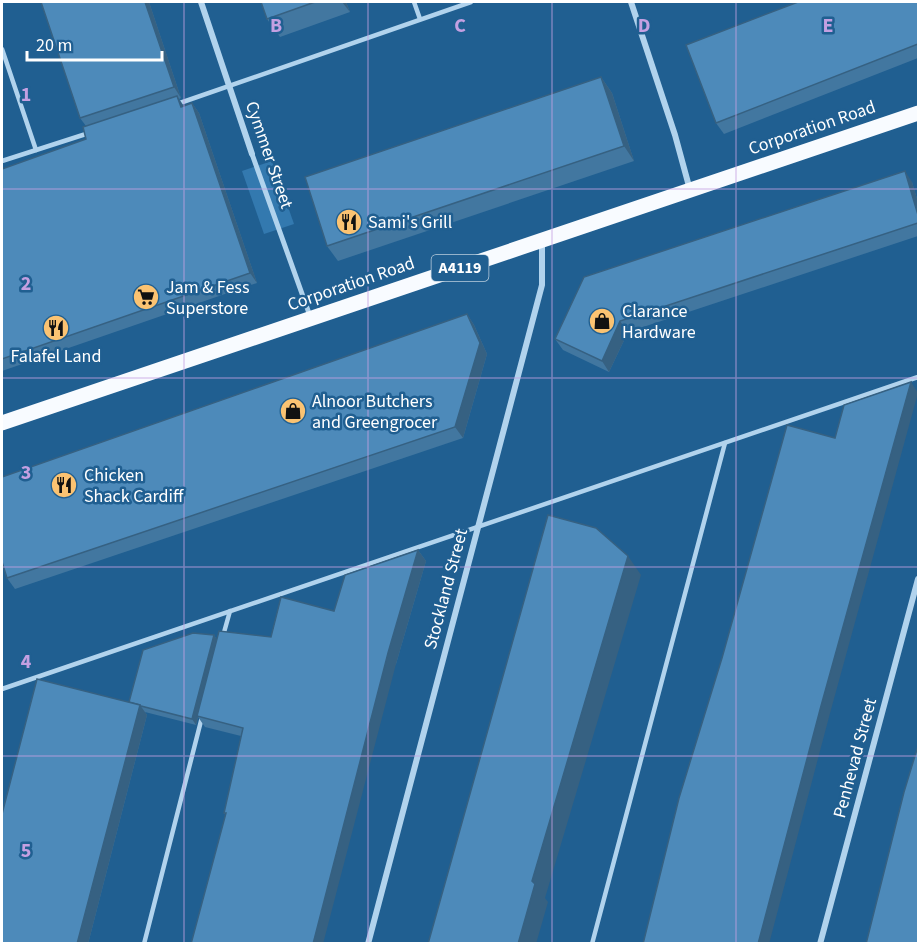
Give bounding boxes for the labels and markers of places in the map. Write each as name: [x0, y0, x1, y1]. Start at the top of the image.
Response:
restaurant icon: Sami's Grill: [334, 207, 364, 237]
place label: Sami's Grill: [368, 210, 452, 235]
place label: Jam & Fess Superstore: [166, 275, 249, 321]
supermarket icon: Jam & Fess Superstore: [131, 282, 161, 312]
place label: Clarance Hardware: [622, 299, 696, 345]
shop icon: Clarance Hardware: [587, 306, 617, 336]
restaurant icon: Falafel Land: [41, 313, 71, 343]
place label: Falafel Land: [11, 344, 101, 369]
place label: Alnoor Butchers and Greengrocer: [312, 389, 438, 435]
shop icon: Alnoor Butchers and Greengrocer: [278, 396, 308, 426]
place label: Chicken Shack Cardiff: [84, 463, 184, 509]
restaurant icon: Chicken Shack Cardiff: [49, 470, 79, 500]

